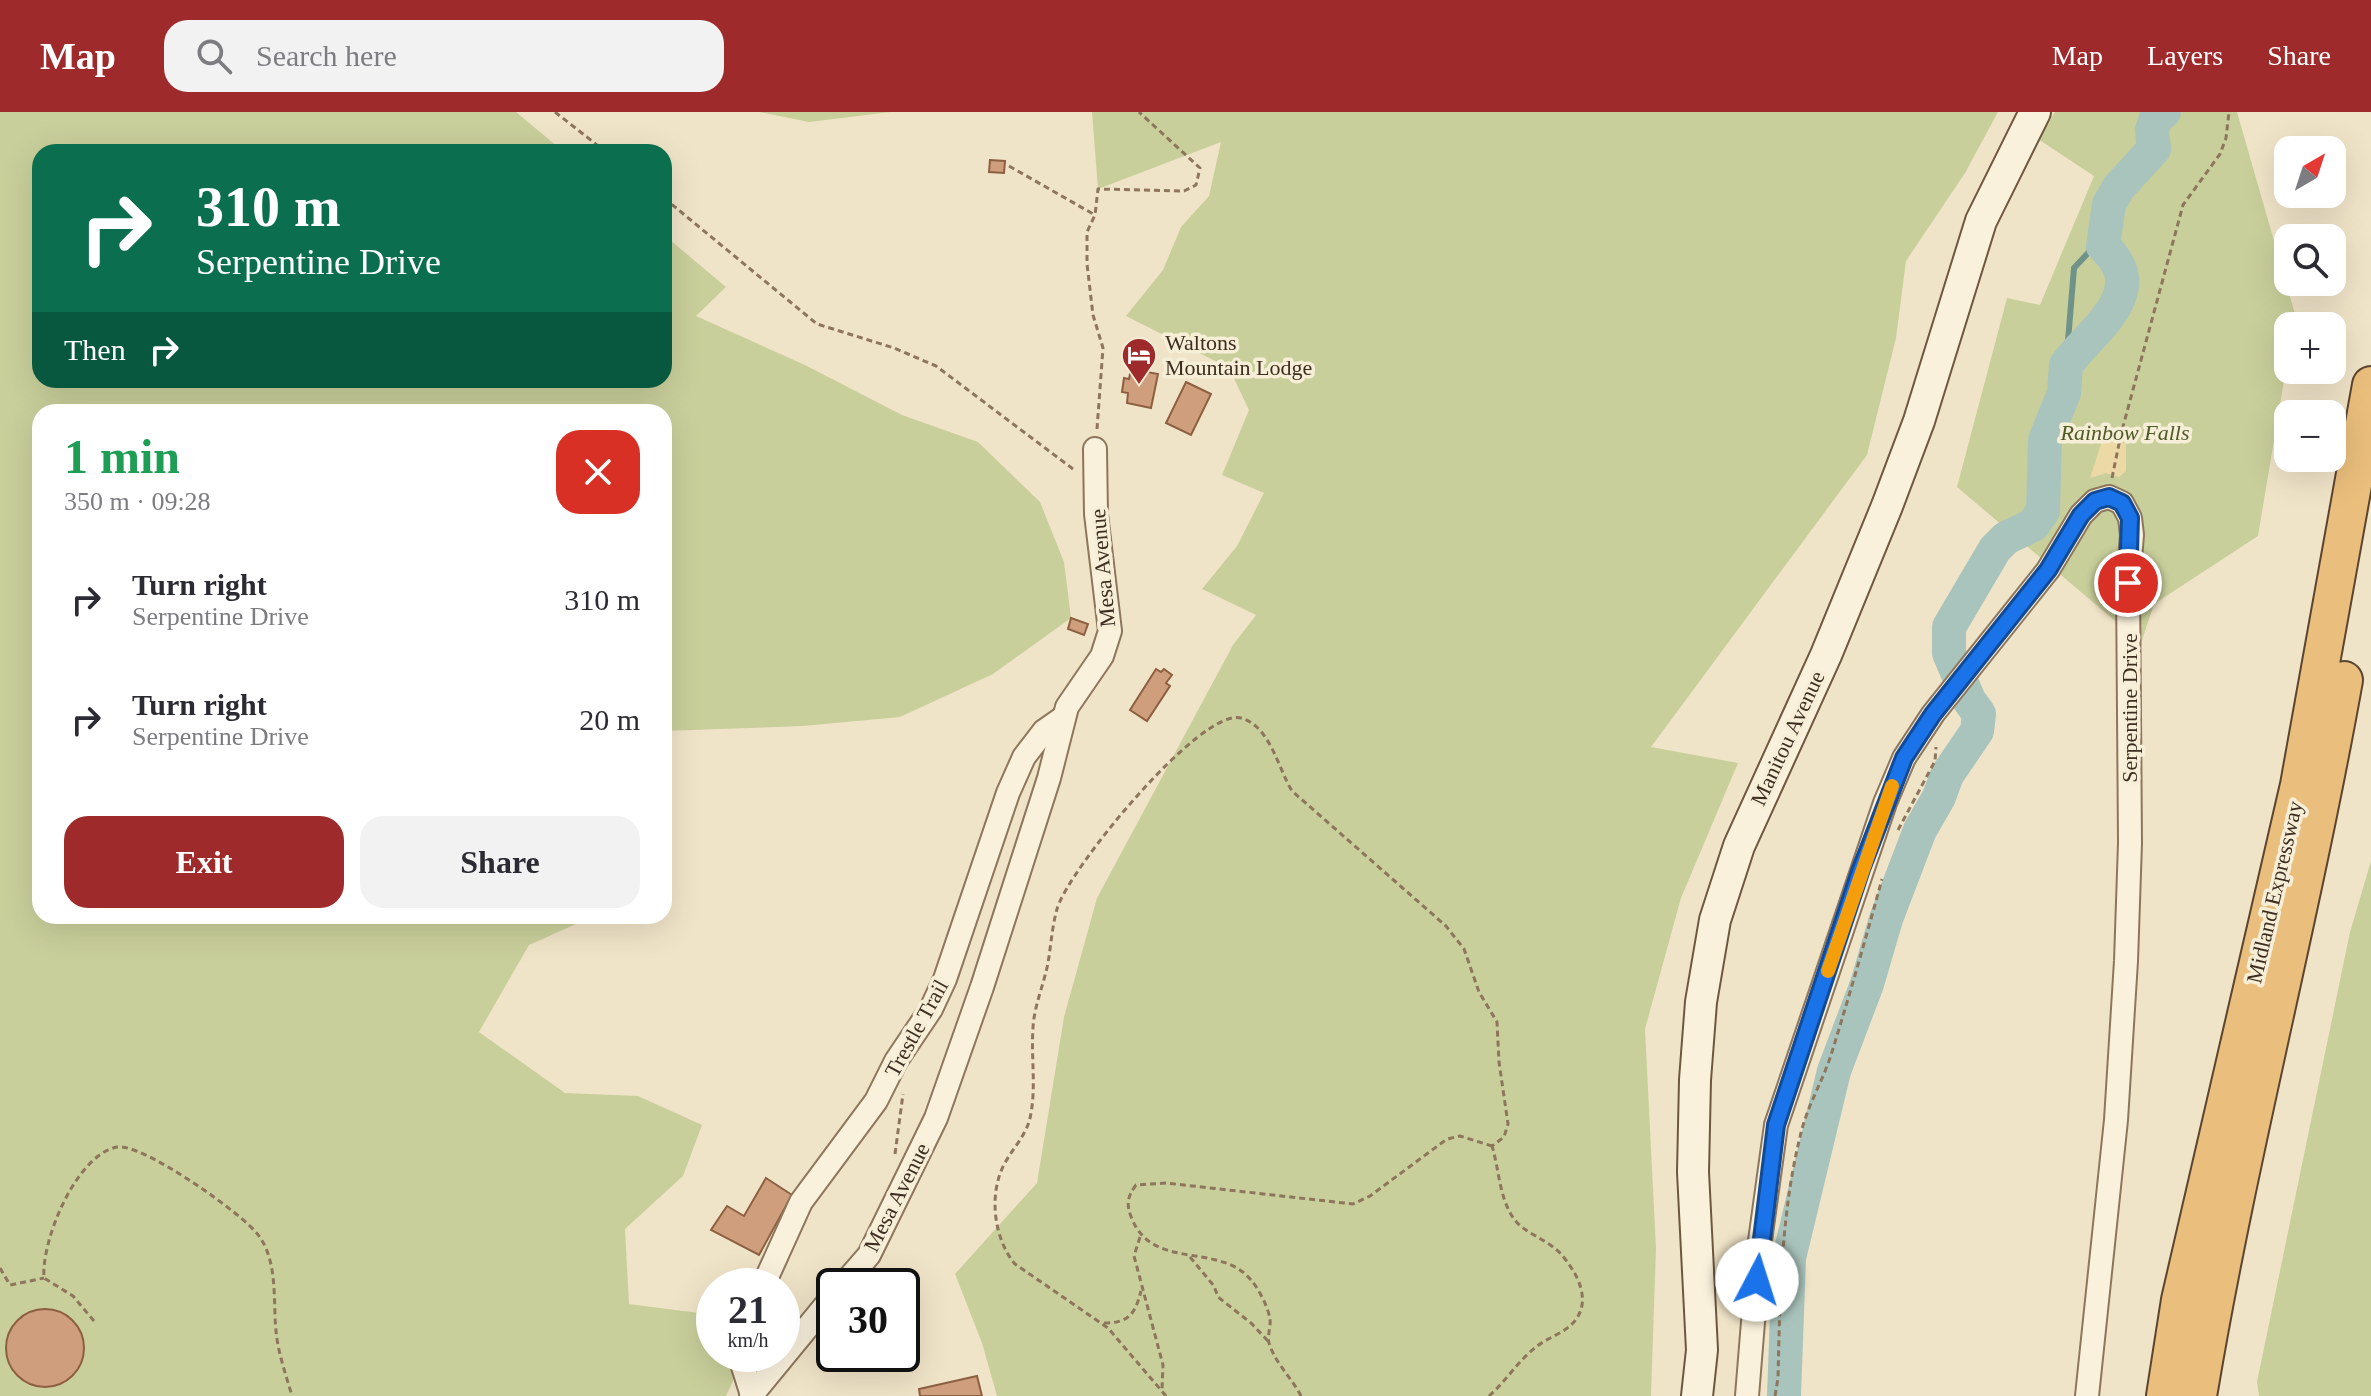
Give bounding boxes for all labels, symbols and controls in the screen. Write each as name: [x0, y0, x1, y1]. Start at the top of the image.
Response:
search box: [164, 20, 724, 92]
icon: search: [192, 34, 236, 78]
text: Map: [40, 35, 116, 77]
text: Search here: [256, 39, 397, 72]
text: Map: [2052, 40, 2103, 71]
text: Layers: [2147, 40, 2223, 71]
text: Share: [2267, 40, 2331, 71]
north arrow: [2274, 136, 2346, 208]
map controls: [2274, 136, 2346, 472]
icon: right: [64, 176, 168, 280]
text: 310 m: [196, 176, 341, 238]
button: search: [2274, 224, 2346, 296]
text: Serpentine Drive: [196, 242, 441, 282]
button: +: [2274, 312, 2346, 384]
icon: right: [142, 328, 186, 372]
place label: Waltons Mountain Lodge: [1165, 330, 1312, 380]
text: Then: [64, 333, 126, 366]
hotel icon: Waltons Mountain Lodge: [1120, 336, 1158, 386]
button: −: [2274, 400, 2346, 472]
park label: Rainbow Falls: [2060, 420, 2189, 445]
text: 1 min: [64, 430, 180, 483]
button: close: [556, 430, 640, 514]
text: 350 m · 09:28: [64, 487, 211, 516]
street label: Mesa Avenue: [1085, 508, 1120, 628]
pin: [2094, 549, 2162, 617]
icon: arrive: [2106, 561, 2150, 605]
text: Turn right: [132, 568, 267, 601]
icon: right: [64, 578, 108, 622]
text: 310 m: [564, 583, 640, 616]
text: Serpentine Drive: [132, 602, 309, 631]
street label: Serpentine Drive: [2117, 633, 2142, 783]
street label: Manitou Avenue: [1745, 667, 1830, 809]
text: Turn right: [132, 688, 267, 721]
icon: right: [64, 698, 108, 742]
text: 20 m: [579, 703, 640, 736]
text: Serpentine Drive: [132, 722, 309, 751]
street label: Midland Expressway: [2241, 799, 2308, 986]
button: Exit: [64, 816, 344, 908]
button: Share: [360, 816, 640, 908]
street label: Trestle Trail: [879, 975, 953, 1081]
street label: Mesa Avenue: [858, 1139, 935, 1256]
position arrow: [1715, 1238, 1799, 1322]
speed limit sign: 30: [816, 1268, 920, 1372]
text: 21: [728, 1287, 768, 1332]
text: km/h: [727, 1329, 769, 1351]

